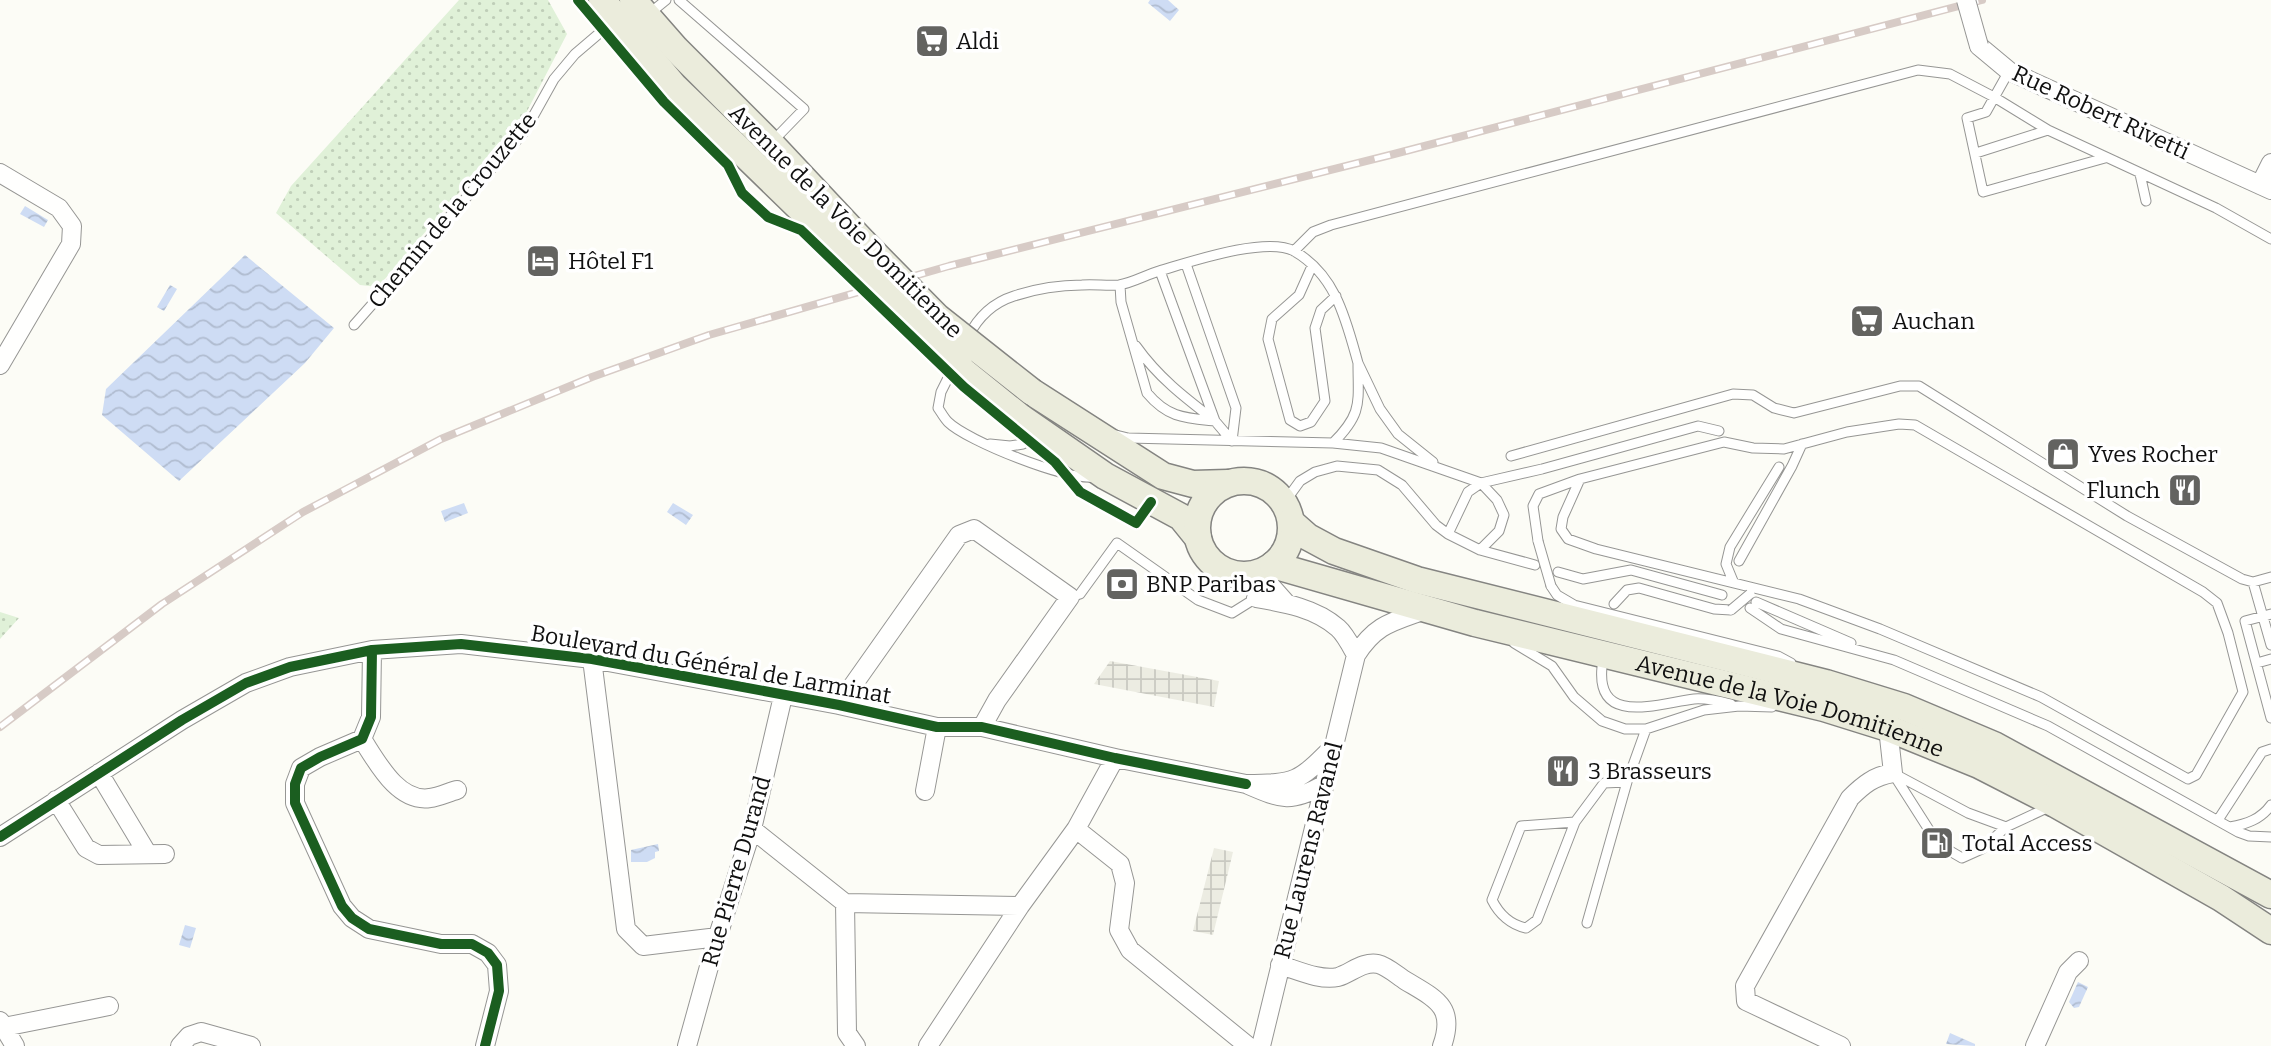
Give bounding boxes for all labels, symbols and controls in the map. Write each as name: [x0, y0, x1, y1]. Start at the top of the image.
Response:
supermarket icon: Aldi: [913, 22, 951, 60]
place label: Aldi: [956, 27, 999, 55]
street label: Rue Robert Rivetti: [2008, 59, 2194, 165]
street label: Avenue de la Voie Domitienne: [723, 98, 969, 344]
street label: Chemin de la Crouzette: [362, 106, 542, 314]
hotel icon: Hôtel F1: [524, 242, 562, 280]
place label: Hôtel F1: [568, 247, 654, 275]
supermarket icon: Auchan: [1848, 302, 1886, 340]
place label: Auchan: [1892, 307, 1975, 335]
shop icon: Yves Rocher: [2044, 435, 2082, 473]
place label: Yves Rocher: [2088, 440, 2218, 468]
restaurant icon: Flunch: [2166, 471, 2204, 509]
place label: Flunch: [2086, 476, 2160, 504]
bank icon: BNP Paribas: [1103, 565, 1141, 603]
place label: BNP Paribas: [1146, 570, 1276, 598]
street label: Boulevard du Général de Larminat: [529, 618, 893, 710]
street label: Avenue de la Voie Domitienne: [1633, 649, 1948, 763]
street label: Rue Laurens Ravanel: [1267, 738, 1349, 961]
restaurant icon: 3 Brasseurs: [1544, 752, 1582, 790]
place label: 3 Brasseurs: [1588, 757, 1712, 785]
street label: Rue Pierre Durand: [695, 772, 777, 969]
fuel station icon: Total Access: [1918, 824, 1956, 862]
place label: Total Access: [1962, 829, 2093, 857]

